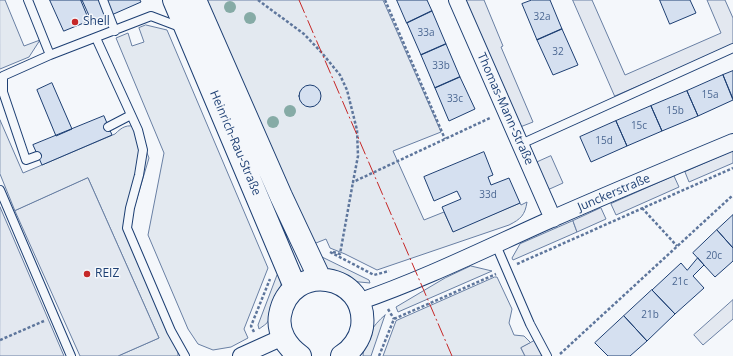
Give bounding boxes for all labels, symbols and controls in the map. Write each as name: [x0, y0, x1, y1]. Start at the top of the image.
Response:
house number: 32a: [534, 11, 550, 23]
place label: Shell: [83, 15, 110, 29]
marker: Shell: [70, 17, 80, 27]
house number: 33a: [418, 27, 434, 39]
house number: 32: [552, 46, 564, 58]
street label: Thomas-Mann-Straße: [474, 51, 536, 167]
house number: 33b: [432, 60, 450, 72]
street label: Heinrich-Rau-Straße: [206, 88, 264, 198]
house number: 15a: [702, 89, 718, 101]
house number: 33c: [447, 93, 463, 105]
house number: 15b: [666, 105, 684, 117]
house number: 15c: [631, 120, 647, 132]
house number: 15d: [595, 135, 613, 147]
street label: Junckerstraße: [576, 171, 652, 215]
house number: 33d: [479, 189, 497, 201]
house number: 20c: [706, 250, 722, 262]
place label: REIZ: [95, 267, 119, 281]
marker: REIZ: [82, 269, 92, 279]
house number: 21c: [672, 276, 688, 288]
house number: 21b: [641, 309, 659, 321]

